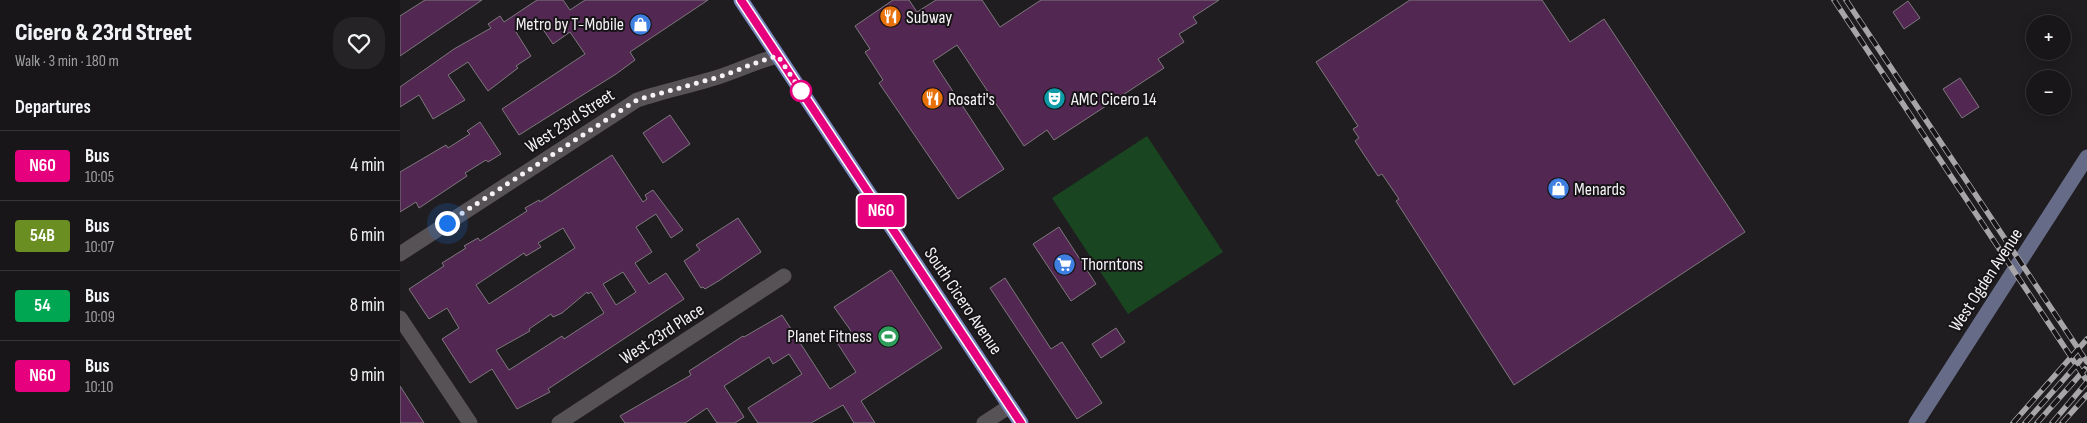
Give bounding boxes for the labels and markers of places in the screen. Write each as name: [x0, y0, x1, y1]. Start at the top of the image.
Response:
restaurant icon: Subway: [878, 5, 902, 29]
place label: Subway: [906, 7, 952, 28]
shop icon: Metro by T-Mobile: [628, 12, 652, 36]
place label: Metro by T-Mobile: [516, 14, 624, 35]
unlabelled marker: [790, 80, 812, 102]
restaurant icon: Rosati's: [920, 87, 944, 111]
theatre icon: AMC Cicero 14: [1043, 87, 1067, 111]
place label: Rosati's: [948, 89, 995, 110]
place label: AMC Cicero 14: [1070, 89, 1157, 110]
shop icon: Menards: [1546, 177, 1570, 201]
place label: Menards: [1574, 179, 1625, 200]
supermarket icon: Thorntons: [1053, 252, 1077, 276]
place label: Thorntons: [1081, 254, 1143, 275]
sports icon: Planet Fitness: [876, 324, 900, 348]
place label: Planet Fitness: [787, 326, 872, 347]

